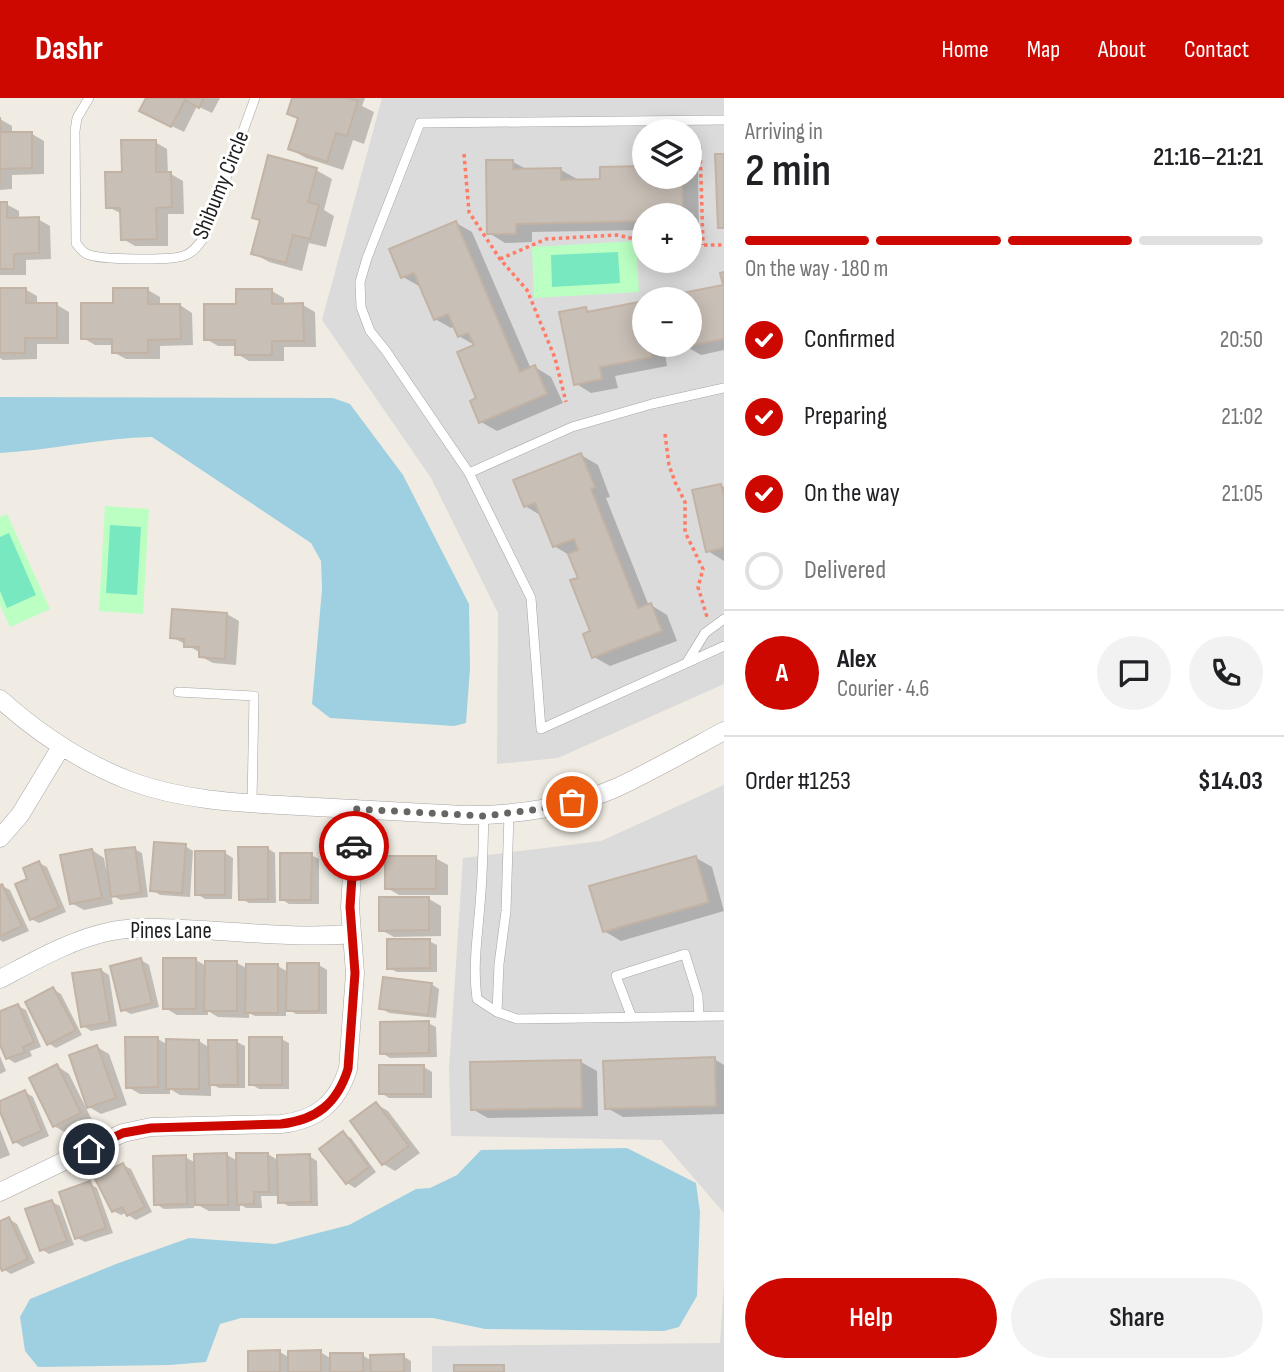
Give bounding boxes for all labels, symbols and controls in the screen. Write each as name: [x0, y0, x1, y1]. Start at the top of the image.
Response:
text: Dashr: [35, 29, 103, 69]
text: Home: [941, 35, 989, 64]
text: Map: [1027, 35, 1060, 64]
text: About: [1098, 35, 1146, 64]
text: Contact: [1184, 35, 1249, 64]
text: Arriving in: [745, 118, 823, 146]
map controls: [632, 119, 702, 357]
button: layers: [632, 119, 702, 189]
street label: Shibumy Circle: [187, 127, 255, 243]
text: 21:16–21:21: [1153, 142, 1263, 173]
text: 2 min: [745, 144, 831, 199]
button: +: [632, 203, 702, 273]
text: On the way · 180 m: [745, 255, 888, 283]
button: −: [632, 287, 702, 357]
icon: check: [745, 321, 783, 359]
text: Confirmed: [804, 324, 895, 355]
text: 20:50: [1220, 326, 1263, 354]
icon: check: [745, 398, 783, 436]
text: Preparing: [804, 401, 887, 432]
text: 21:02: [1221, 403, 1263, 431]
icon: check: [745, 475, 783, 513]
text: On the way: [804, 478, 900, 509]
text: 21:05: [1222, 480, 1263, 508]
text: Delivered: [804, 555, 886, 586]
button: chat: [1097, 636, 1171, 710]
button: phone: [1189, 636, 1263, 710]
text: Alex: [837, 644, 877, 675]
text: A: [776, 658, 788, 689]
text: Courier · 4.6: [837, 675, 929, 703]
text: Order #1253: [745, 766, 851, 797]
text: $14.03: [1198, 766, 1263, 797]
pin: [542, 772, 602, 832]
icon: bag: [553, 783, 591, 821]
courier: [319, 811, 389, 881]
icon: car: [335, 827, 373, 865]
street label: Pines Lane: [130, 917, 212, 945]
pin: [59, 1119, 119, 1179]
icon: home: [70, 1130, 108, 1168]
button: Help: [745, 1278, 997, 1358]
button: Share: [1011, 1278, 1263, 1358]

